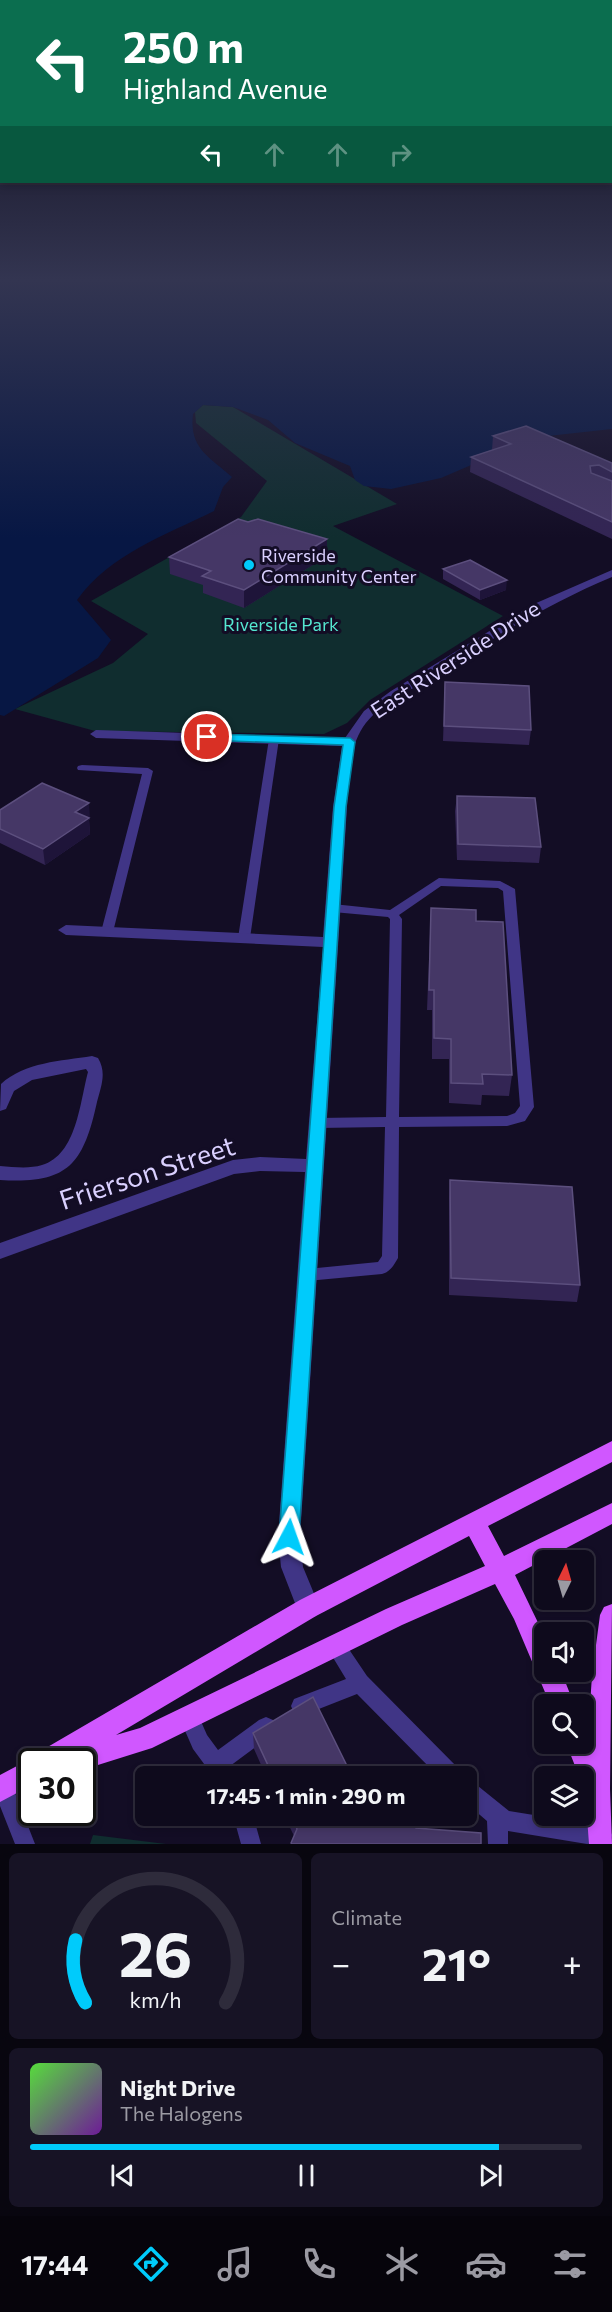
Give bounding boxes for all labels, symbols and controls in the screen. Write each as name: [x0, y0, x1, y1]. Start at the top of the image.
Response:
text: 250 m: [123, 20, 244, 72]
icon: left: [24, 24, 102, 102]
text: Highland Avenue: [123, 72, 328, 105]
icon: left: [195, 138, 228, 171]
icon: ahead: [258, 138, 291, 171]
icon: ahead: [321, 138, 354, 171]
icon: right: [384, 138, 417, 171]
place label: Riverside Community Center: [261, 544, 417, 587]
marker: Riverside Community Center: [242, 558, 256, 572]
street label: East Riverside Drive: [365, 594, 545, 724]
park label: Riverside Park: [223, 613, 339, 635]
pin: [181, 711, 232, 762]
icon: arrive: [190, 720, 223, 753]
street label: Frierson Street: [55, 1128, 239, 1216]
position arrow: [257, 1505, 321, 1569]
north arrow: [534, 1550, 594, 1610]
map controls: [534, 1550, 594, 1826]
button: sound: [534, 1622, 594, 1682]
button: search: [534, 1694, 594, 1754]
speed limit sign: 30: [18, 1748, 96, 1826]
button: layers: [534, 1766, 594, 1826]
text: 17:45 · 1 min · 290 m: [207, 1782, 405, 1809]
text: Climate: [332, 1905, 402, 1929]
text: 26: [118, 1914, 192, 1990]
text: 21°: [422, 1935, 491, 1990]
text: −: [332, 1942, 350, 1983]
text: +: [563, 1942, 582, 1983]
text: km/h: [129, 1986, 181, 2012]
text: Night Drive: [120, 2074, 235, 2101]
text: The Halogens: [120, 2101, 243, 2125]
icon: previous: [106, 2159, 139, 2192]
icon: pause: [290, 2159, 323, 2192]
icon: next: [474, 2159, 507, 2192]
icon: directions: [130, 2243, 172, 2285]
icon: music: [214, 2243, 256, 2285]
icon: phone: [298, 2243, 340, 2285]
icon: climate: [381, 2243, 423, 2285]
icon: car: [465, 2243, 507, 2285]
icon: filters: [549, 2243, 591, 2285]
text: 17:44: [21, 2248, 88, 2281]

